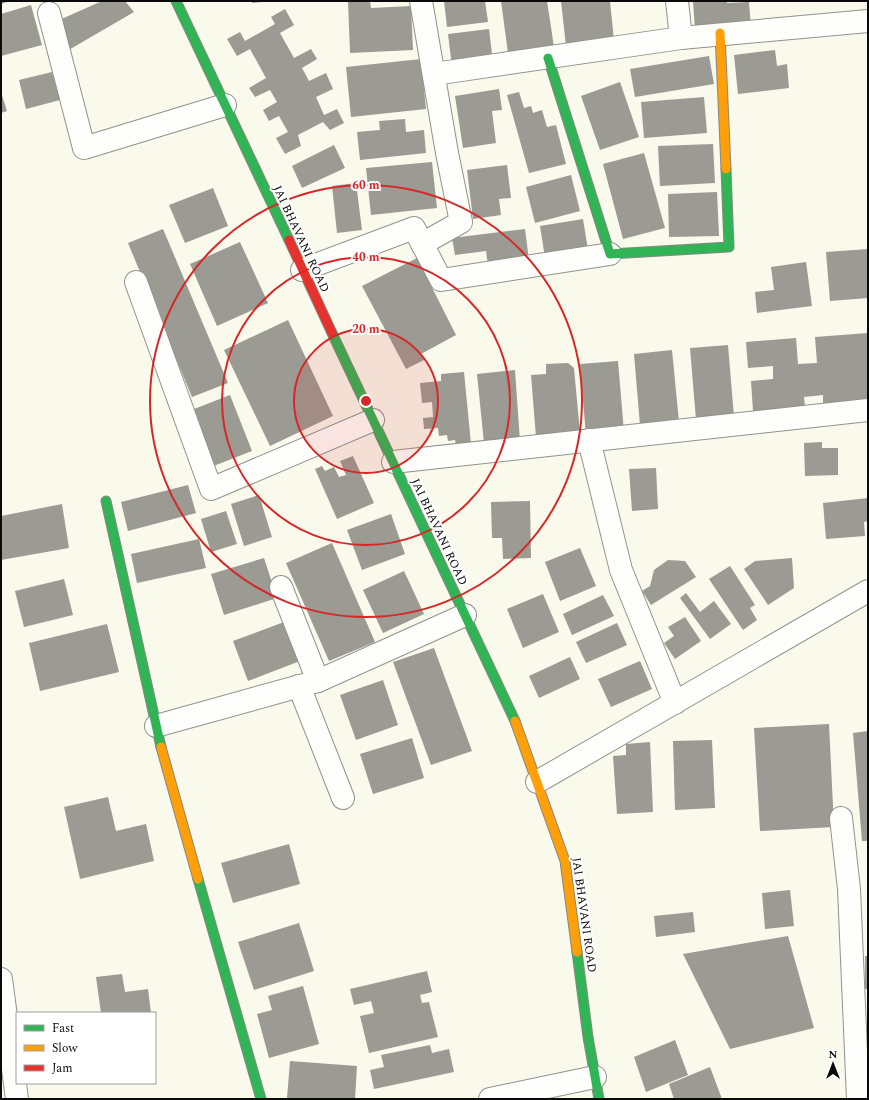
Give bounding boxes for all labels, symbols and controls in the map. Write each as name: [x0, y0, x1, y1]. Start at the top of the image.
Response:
text: 60 m: [352, 176, 380, 195]
street label: JAI BHAVANI ROAD: [268, 182, 334, 296]
text: 40 m: [352, 248, 380, 267]
text: 20 m: [352, 320, 380, 339]
centre of rings: [359, 394, 373, 408]
street label: JAI BHAVANI ROAD: [406, 475, 472, 589]
street label: JAI BHAVANI ROAD: [567, 856, 601, 974]
legend: [16, 1012, 156, 1084]
text: Fast: [52, 1019, 74, 1038]
text: Slow: [52, 1039, 78, 1058]
north arrow: [813, 1044, 853, 1084]
text: N: [829, 1046, 838, 1063]
text: Jam: [52, 1059, 73, 1078]

